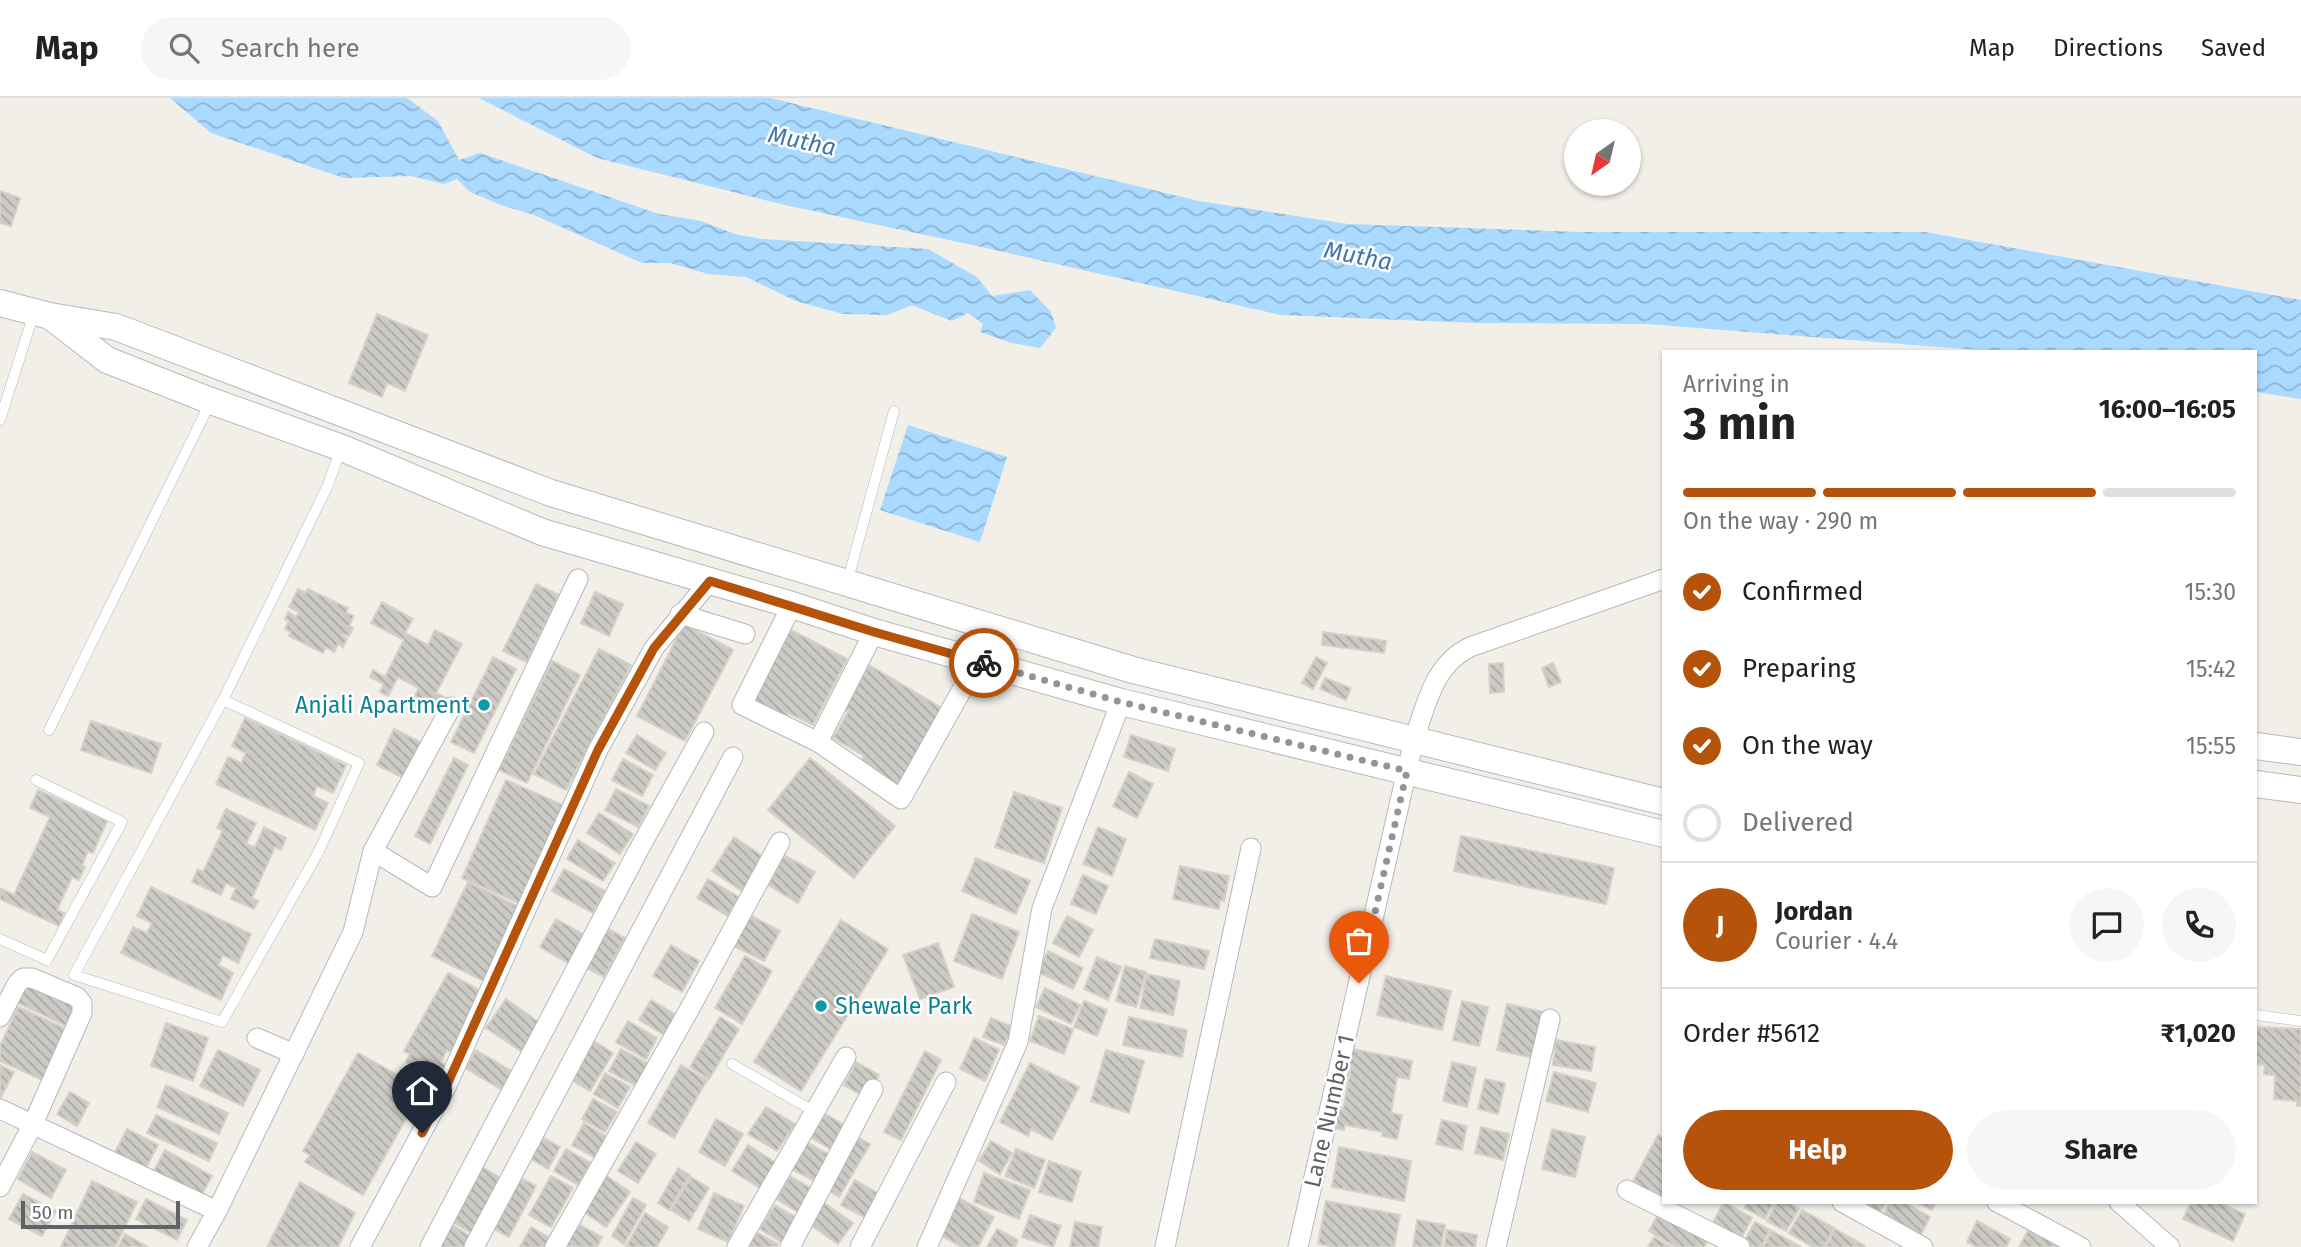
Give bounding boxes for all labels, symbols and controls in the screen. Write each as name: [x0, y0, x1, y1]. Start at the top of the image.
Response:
search box: [141, 17, 631, 80]
text: Map: [35, 28, 99, 68]
icon: search: [165, 29, 203, 67]
text: Search here: [221, 33, 360, 64]
text: Map: [1969, 34, 2015, 62]
text: Directions: [2053, 34, 2163, 62]
text: Saved: [2201, 34, 2266, 62]
north arrow: [1564, 119, 1642, 196]
map controls: [1564, 119, 1641, 196]
water label: Mutha: [766, 120, 838, 162]
water label: Mutha: [1322, 236, 1394, 276]
text: Arriving in: [1683, 370, 1790, 398]
text: 16:00–16:05: [2099, 394, 2236, 425]
text: 3 min: [1683, 396, 1796, 451]
text: On the way · 290 m: [1683, 507, 1878, 535]
icon: check: [1683, 573, 1721, 611]
text: Confirmed: [1742, 576, 1863, 607]
text: 15:30: [2184, 578, 2236, 606]
courier: [949, 628, 1019, 698]
icon: bike: [965, 644, 1003, 682]
icon: check: [1683, 650, 1721, 688]
text: Preparing: [1742, 653, 1855, 684]
text: 15:42: [2186, 655, 2236, 683]
place label: Anjali Apartment: [295, 691, 471, 719]
marker: Anjali Apartment: [476, 697, 492, 713]
icon: check: [1683, 727, 1721, 765]
text: On the way: [1742, 730, 1873, 761]
text: 15:55: [2186, 732, 2236, 760]
text: Delivered: [1742, 807, 1854, 838]
button: chat: [2070, 888, 2144, 962]
button: phone: [2162, 888, 2236, 962]
text: Jordan: [1775, 896, 1853, 927]
text: J: [1716, 910, 1724, 941]
pin: [1329, 911, 1389, 983]
icon: bag: [1340, 922, 1378, 960]
text: Courier · 4.4: [1775, 927, 1898, 955]
place label: Shewale Park: [835, 992, 973, 1020]
marker: Shewale Park: [813, 998, 829, 1014]
text: Order #5612: [1683, 1018, 1820, 1049]
text: ₹1,020: [2160, 1018, 2236, 1049]
street label: Lane Number 1: [1298, 1032, 1360, 1190]
pin: [392, 1061, 452, 1133]
icon: home: [403, 1072, 441, 1110]
button: Help: [1683, 1110, 1953, 1190]
button: Share: [1967, 1110, 2236, 1190]
scale bar: [21, 1198, 180, 1230]
text: 50 m: [32, 1201, 73, 1224]

